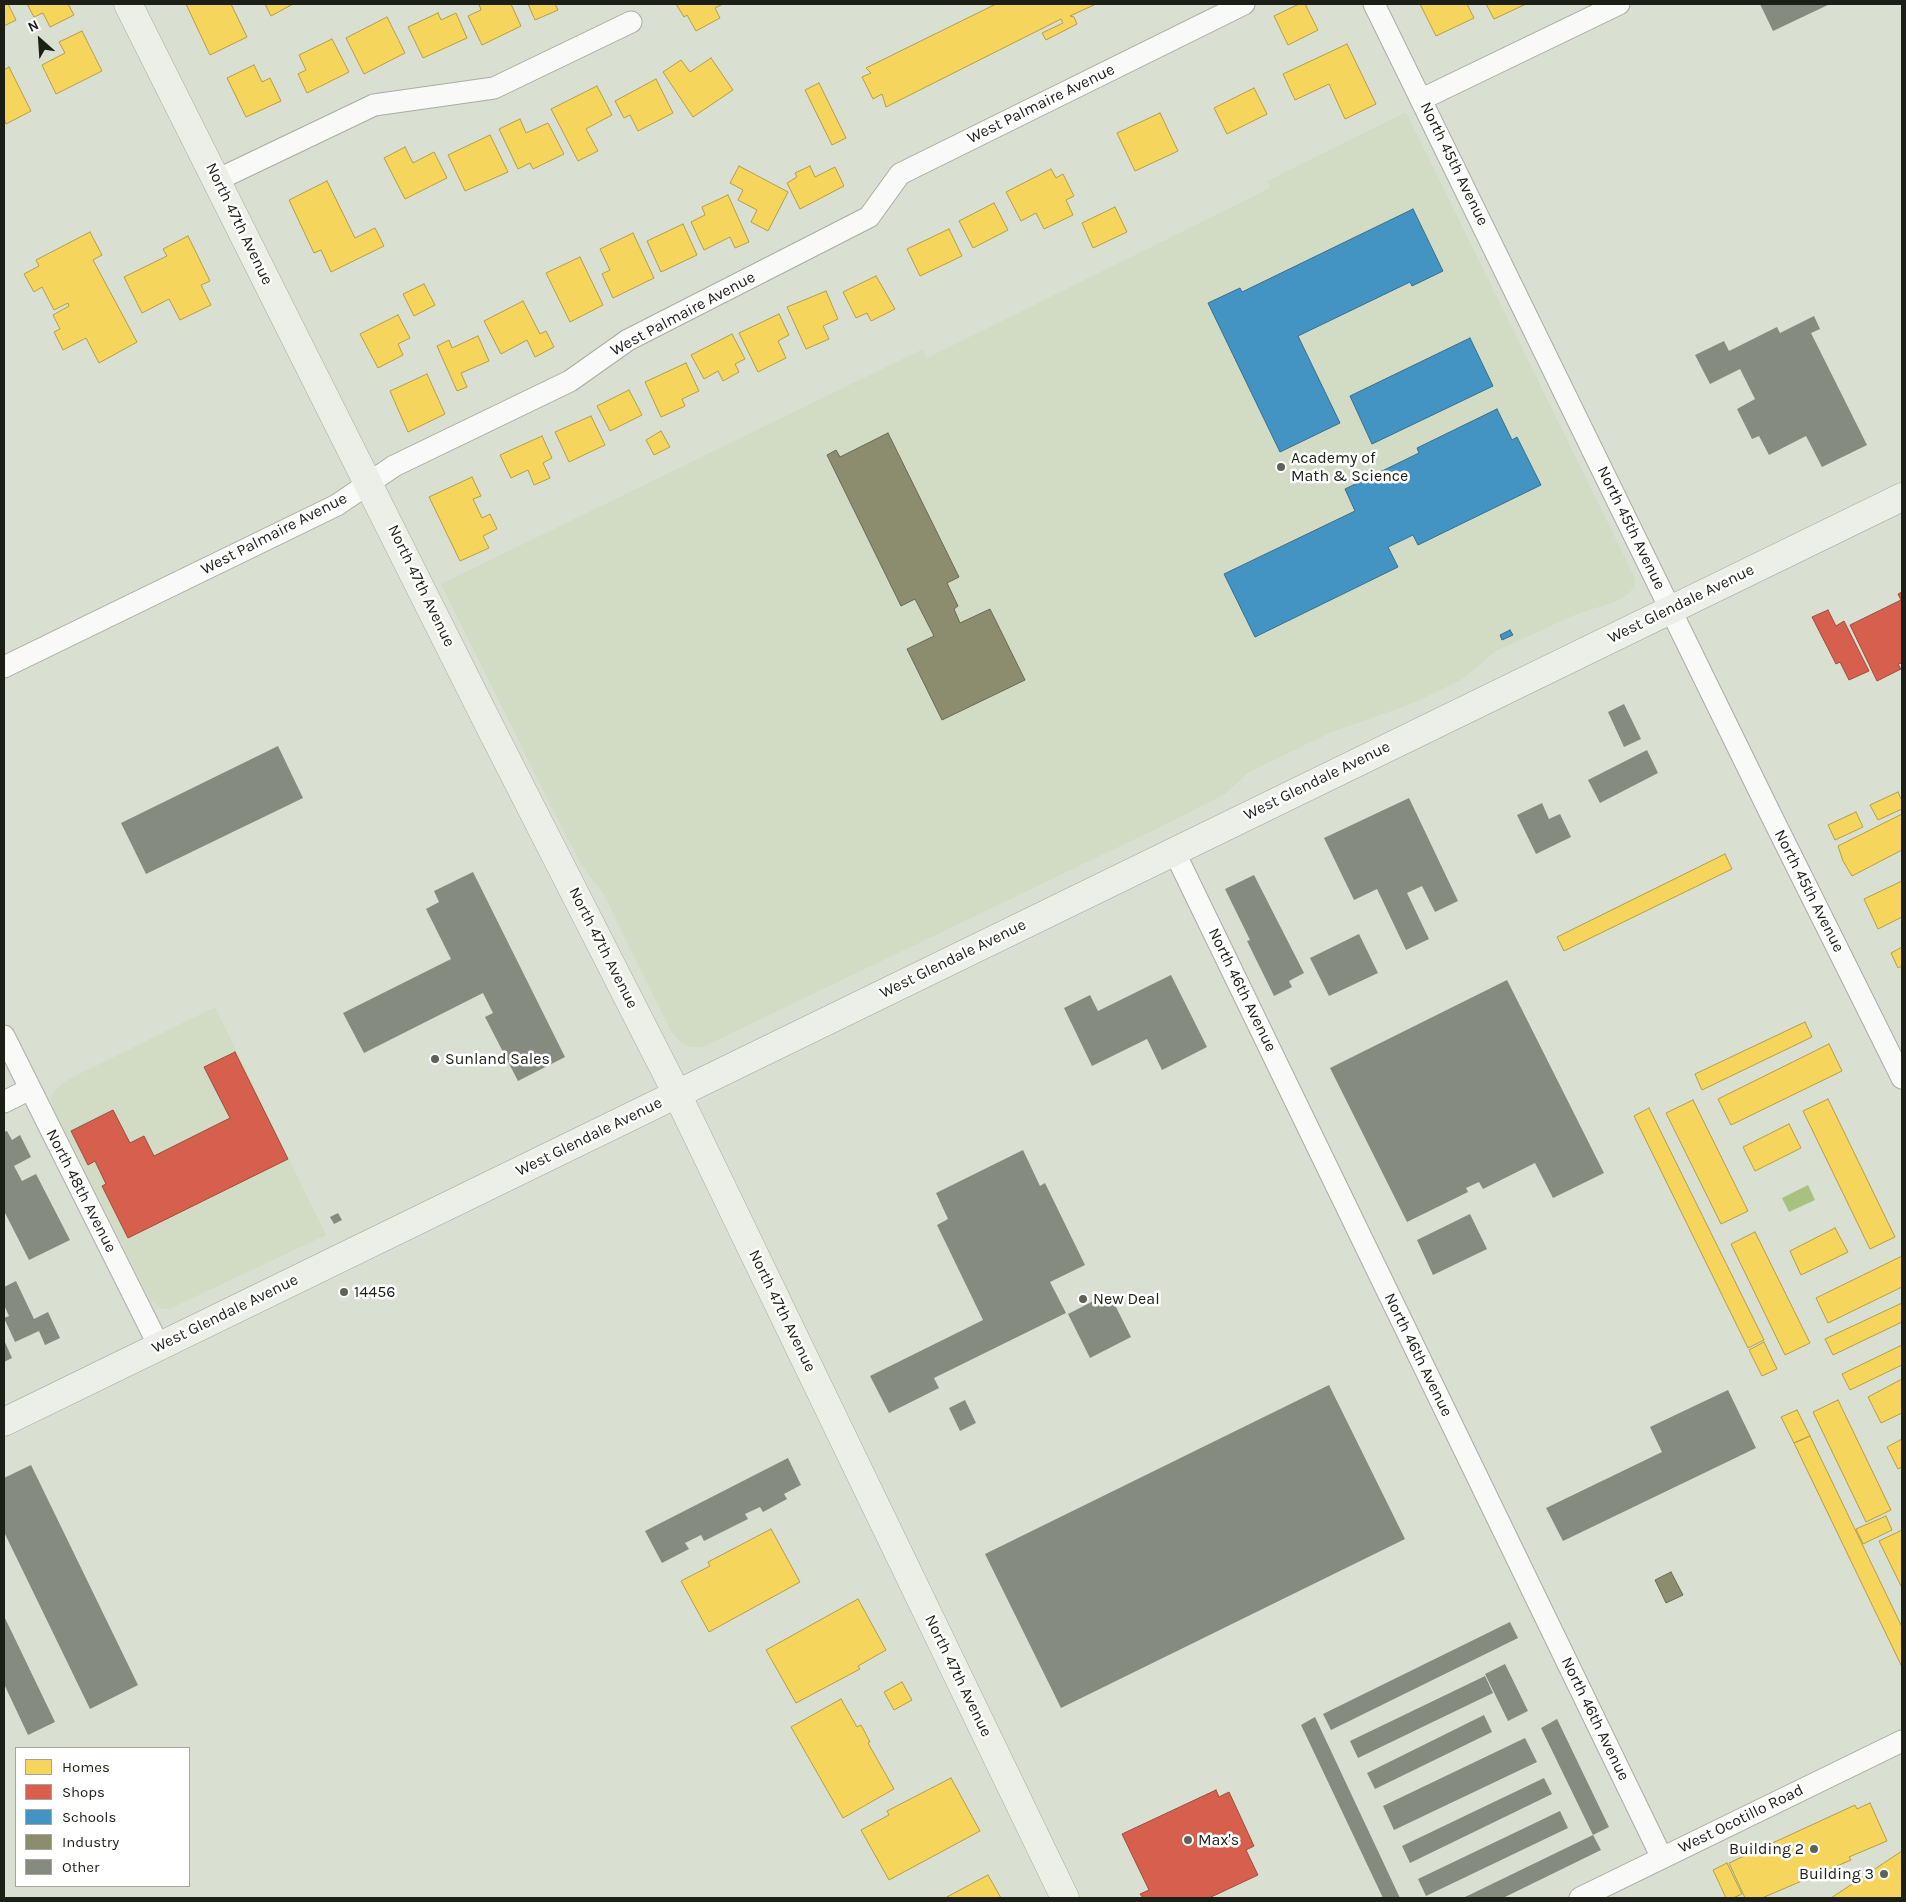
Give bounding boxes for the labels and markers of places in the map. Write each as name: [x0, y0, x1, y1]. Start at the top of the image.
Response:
place label: Academy of Math & Science: [1291, 448, 1408, 486]
marker: Academy of Math & Science: [1275, 461, 1287, 473]
place label: Sunland Sales: [445, 1049, 550, 1069]
marker: Sunland Sales: [429, 1053, 441, 1065]
place label: 14456: [354, 1282, 395, 1302]
marker: 14456: [338, 1286, 350, 1298]
place label: New Deal: [1093, 1289, 1160, 1309]
marker: New Deal: [1077, 1293, 1089, 1305]
place label: Max's: [1198, 1830, 1239, 1850]
marker: Max's: [1182, 1834, 1194, 1846]
place label: Building 2: [1729, 1839, 1804, 1859]
marker: Building 2: [1808, 1843, 1820, 1855]
place label: Building 3: [1799, 1864, 1874, 1884]
marker: Building 3: [1878, 1868, 1890, 1880]

